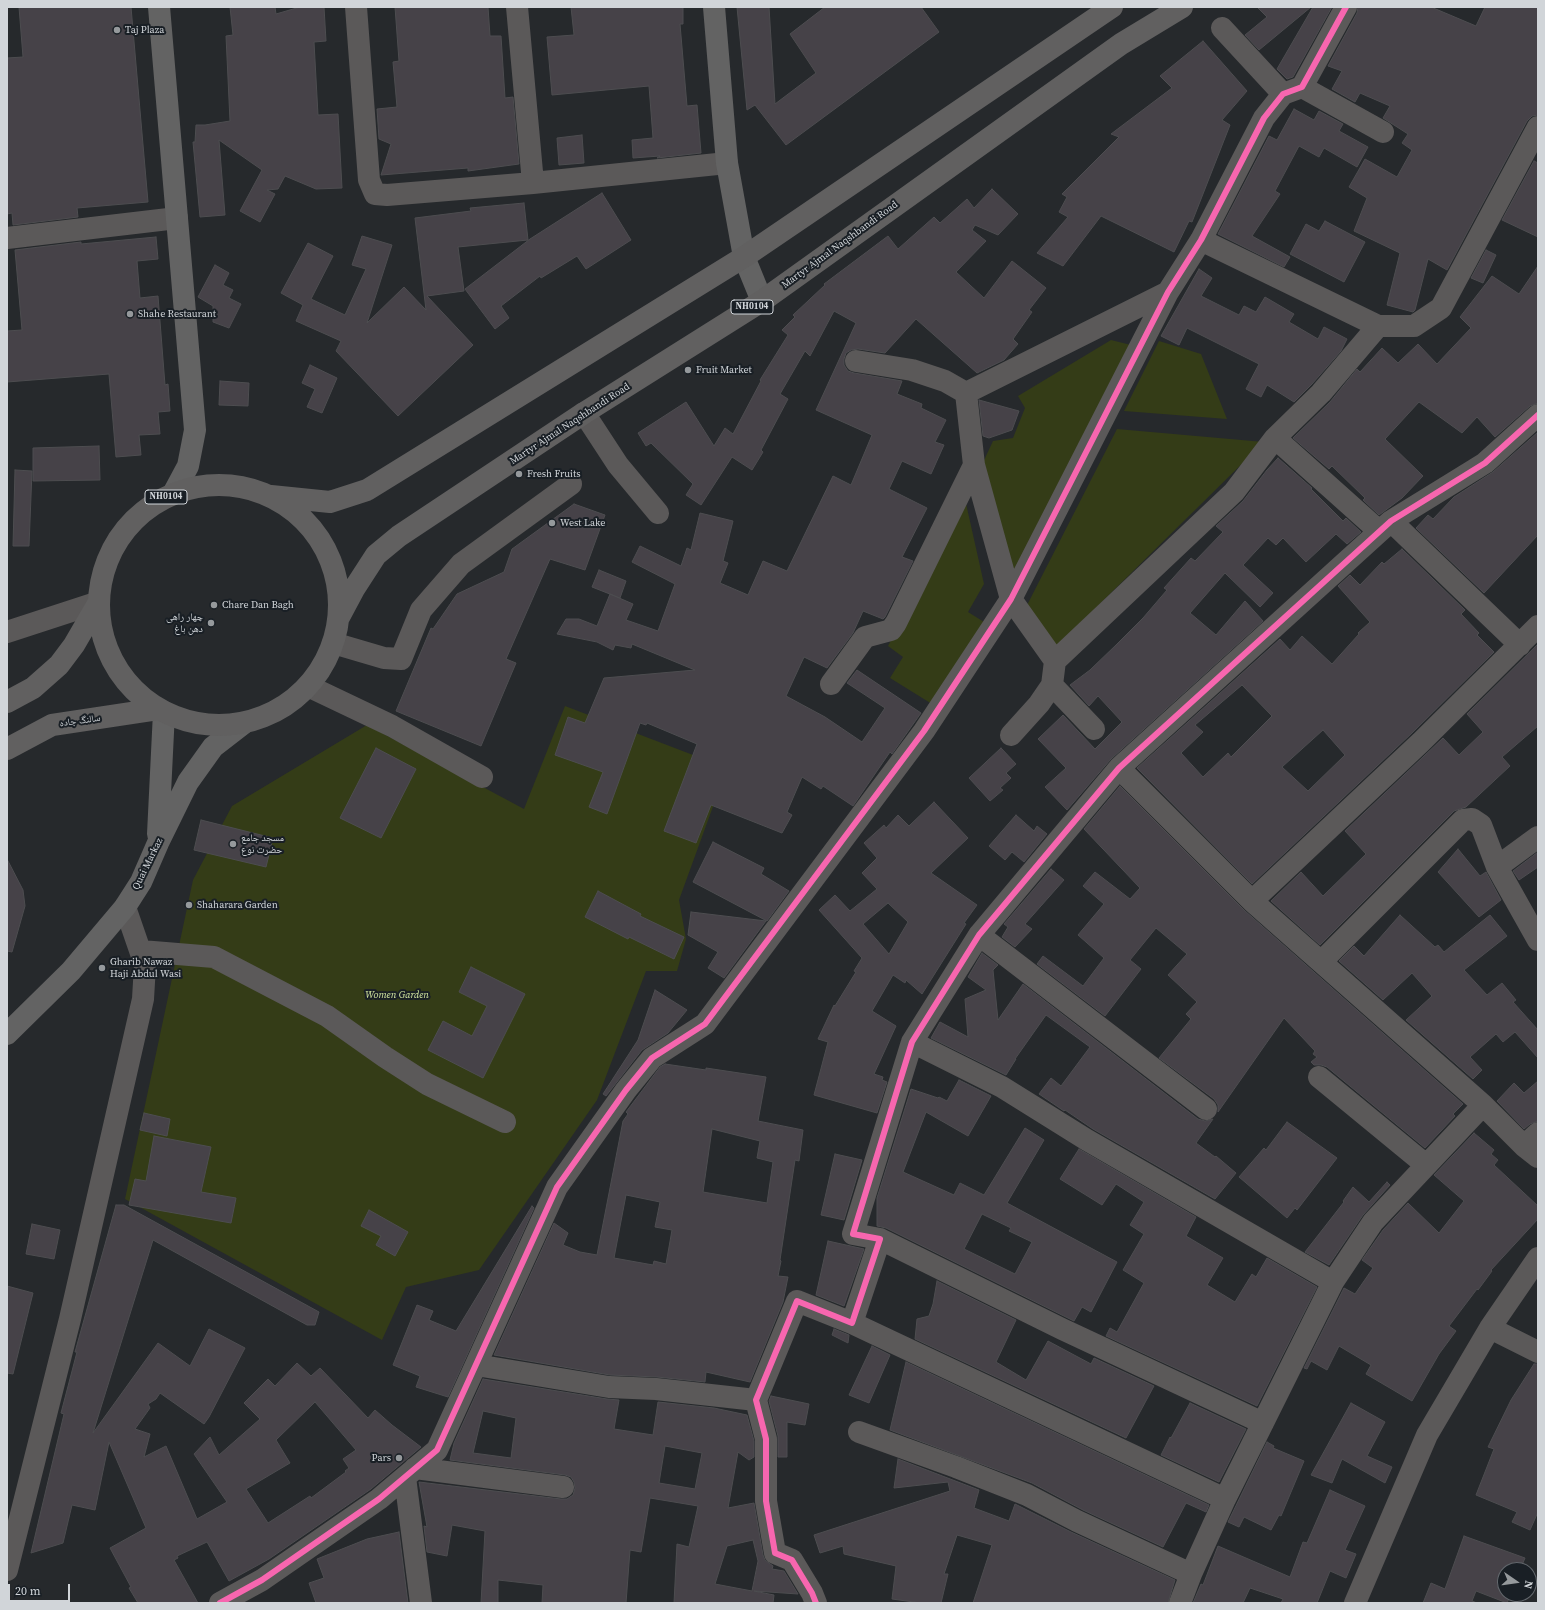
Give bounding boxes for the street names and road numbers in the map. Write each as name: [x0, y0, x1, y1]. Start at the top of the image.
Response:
street label: Martyr Ajmal Naqshbandi Road: [780, 199, 900, 291]
road number: NH0104: [731, 300, 773, 314]
street label: Martyr Ajmal Naqshbandi Road: [508, 381, 632, 467]
road number: NH0104: [145, 490, 187, 504]
street label: سالنگ جاده: [59, 712, 101, 730]
street label: Quai Markaz: [130, 836, 166, 892]

